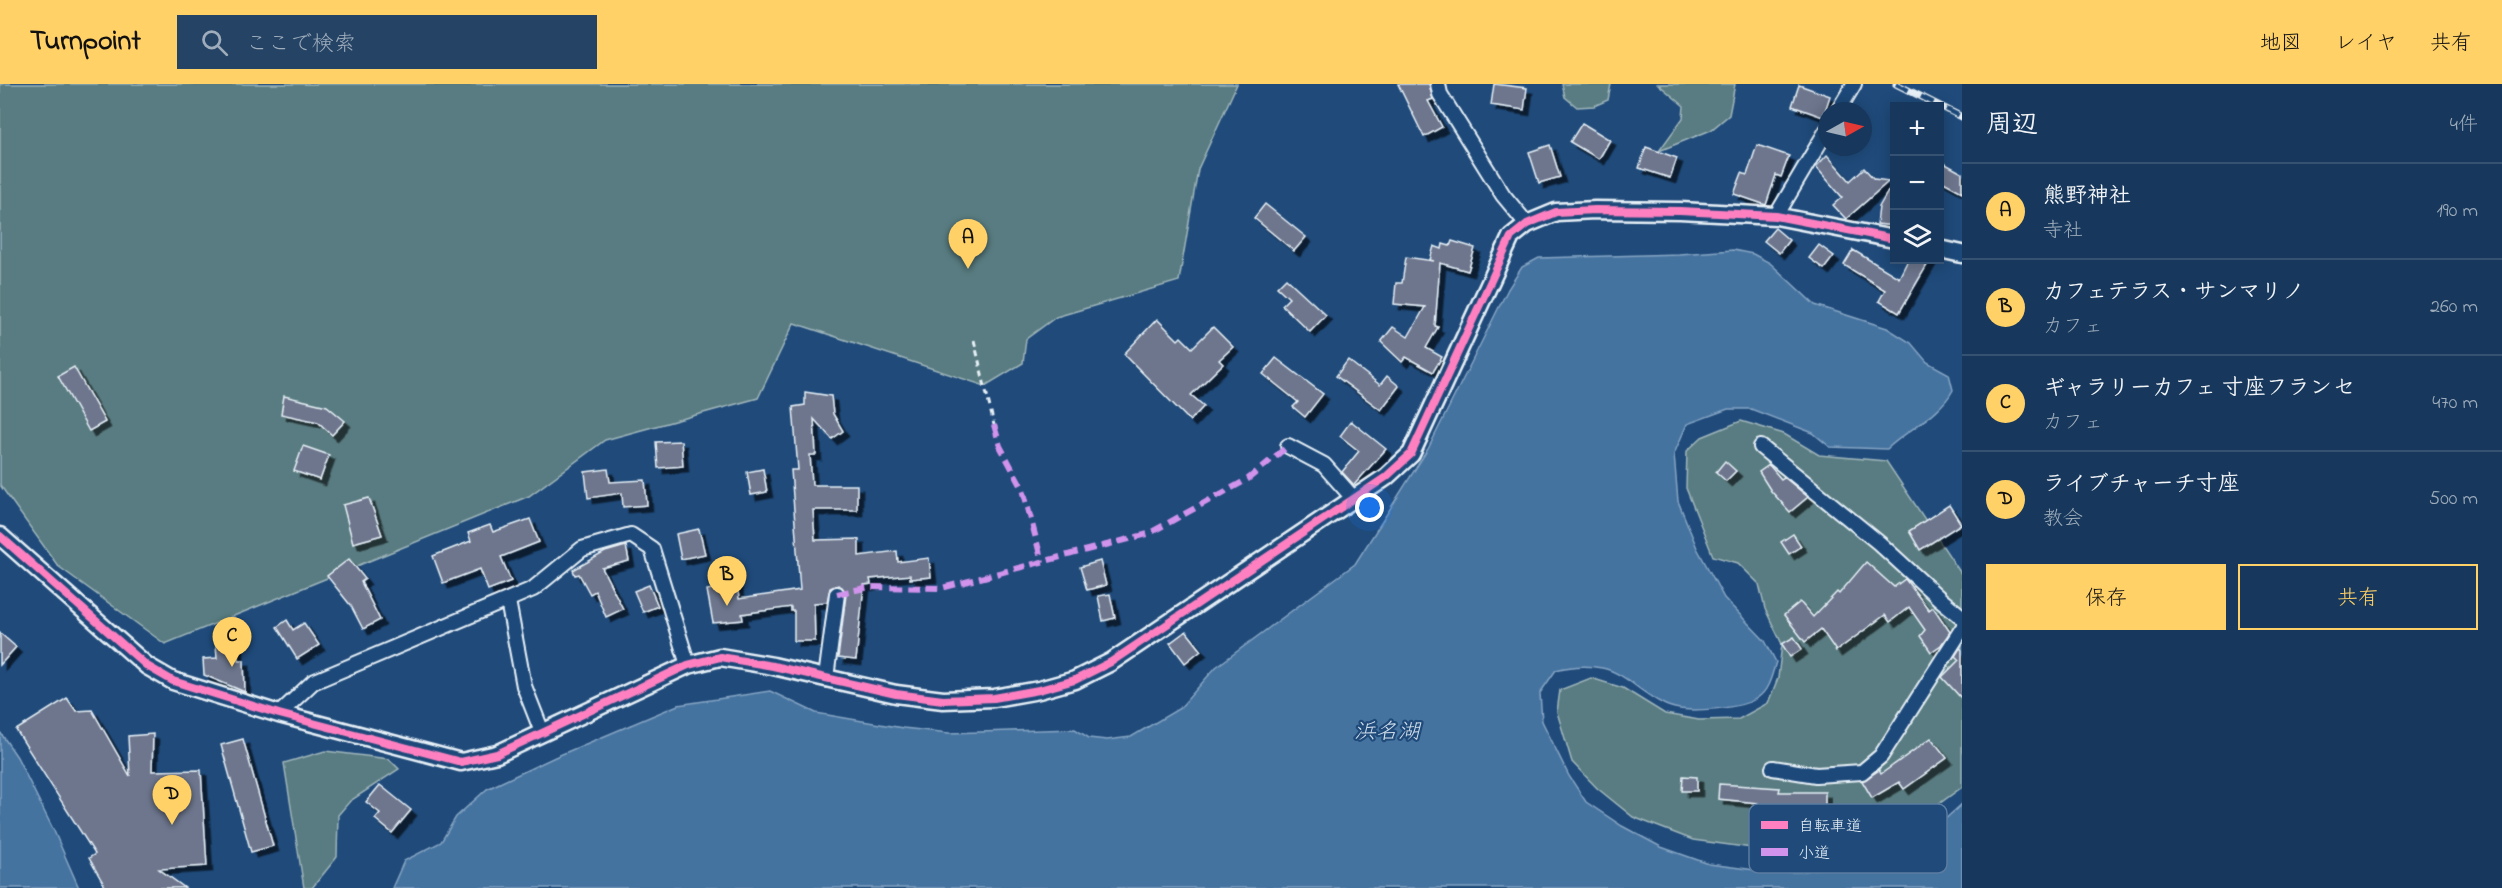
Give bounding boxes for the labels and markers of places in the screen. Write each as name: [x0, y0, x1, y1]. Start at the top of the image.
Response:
pin: A: [948, 220, 988, 269]
pin: B: [708, 556, 746, 606]
pin: C: [212, 618, 252, 667]
pin: D: [152, 776, 192, 825]

